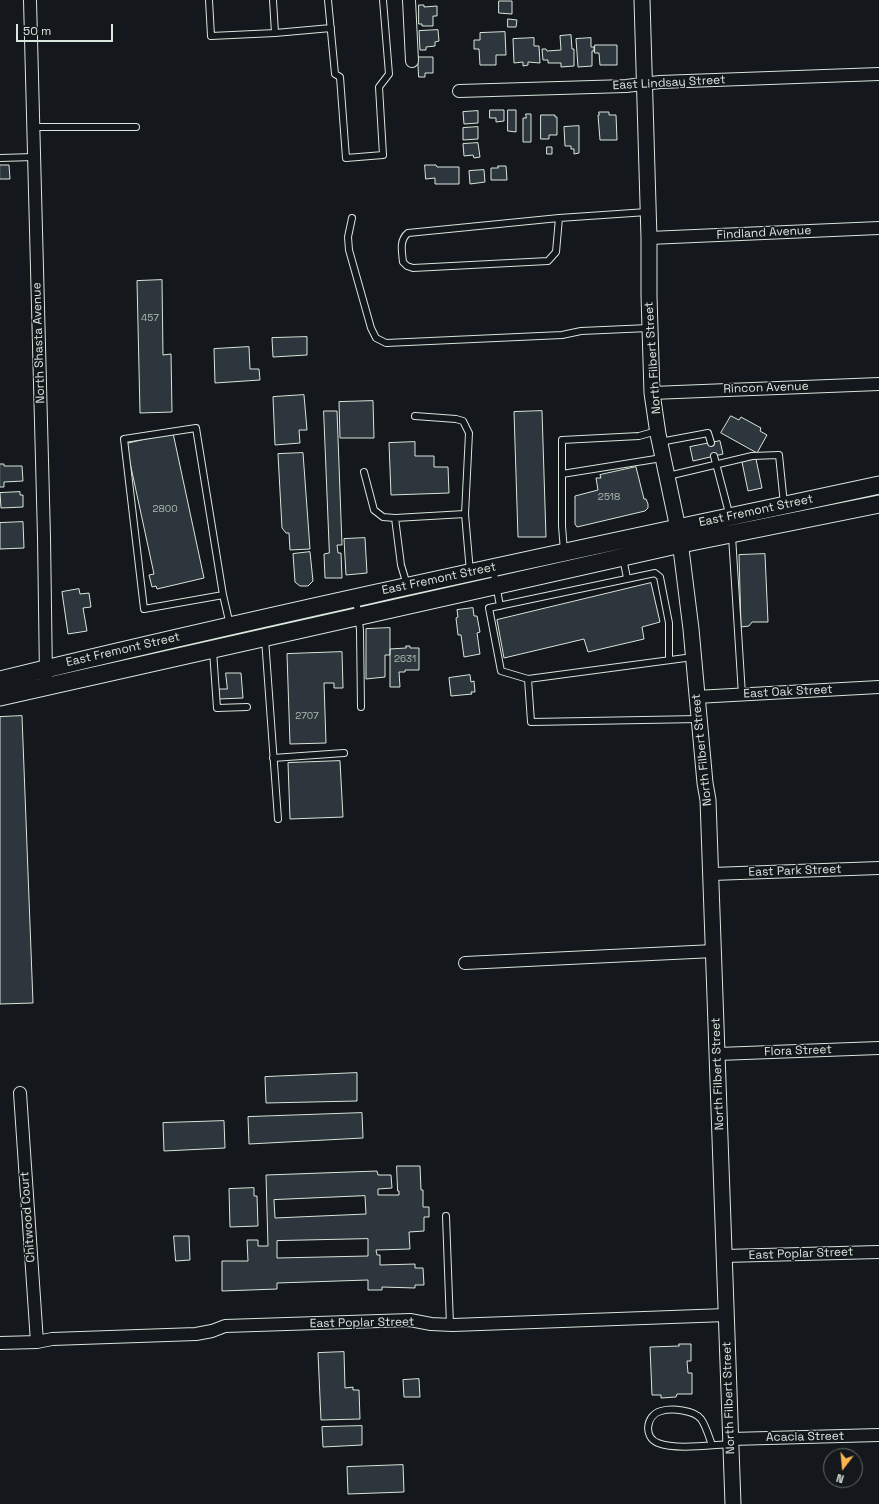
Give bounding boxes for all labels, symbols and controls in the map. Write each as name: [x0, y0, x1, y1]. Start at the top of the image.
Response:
scale bar: [18, 16, 115, 42]
text: 50 m: [23, 23, 51, 39]
street label: East Lindsay Street: [612, 73, 726, 93]
street label: Findland Avenue: [716, 223, 812, 243]
street label: North Shasta Avenue: [30, 282, 48, 404]
street label: North Filbert Street: [642, 301, 664, 415]
house number: 457: [141, 312, 159, 324]
street label: Rincon Avenue: [723, 379, 809, 397]
house number: 2518: [598, 491, 620, 503]
street label: East Fremont Street: [698, 492, 814, 530]
house number: 2800: [152, 503, 178, 515]
street label: East Fremont Street: [381, 560, 497, 598]
street label: East Fremont Street: [65, 630, 181, 670]
house number: 2631: [394, 653, 416, 665]
street label: East Oak Street: [743, 682, 833, 702]
street label: North Filbert Street: [689, 693, 715, 807]
house number: 2707: [295, 710, 319, 722]
street label: East Park Street: [748, 862, 842, 880]
street label: North Filbert Street: [709, 1017, 727, 1131]
street label: Flora Street: [764, 1043, 832, 1059]
street label: Chitwood Court: [18, 1171, 38, 1263]
street label: East Poplar Street: [748, 1245, 854, 1263]
street label: East Poplar Street: [310, 1315, 414, 1331]
street label: North Filbert Street: [720, 1341, 738, 1455]
street label: Acacia Street: [766, 1429, 844, 1445]
north arrow: [823, 1448, 863, 1488]
text: N: [834, 1471, 845, 1486]

